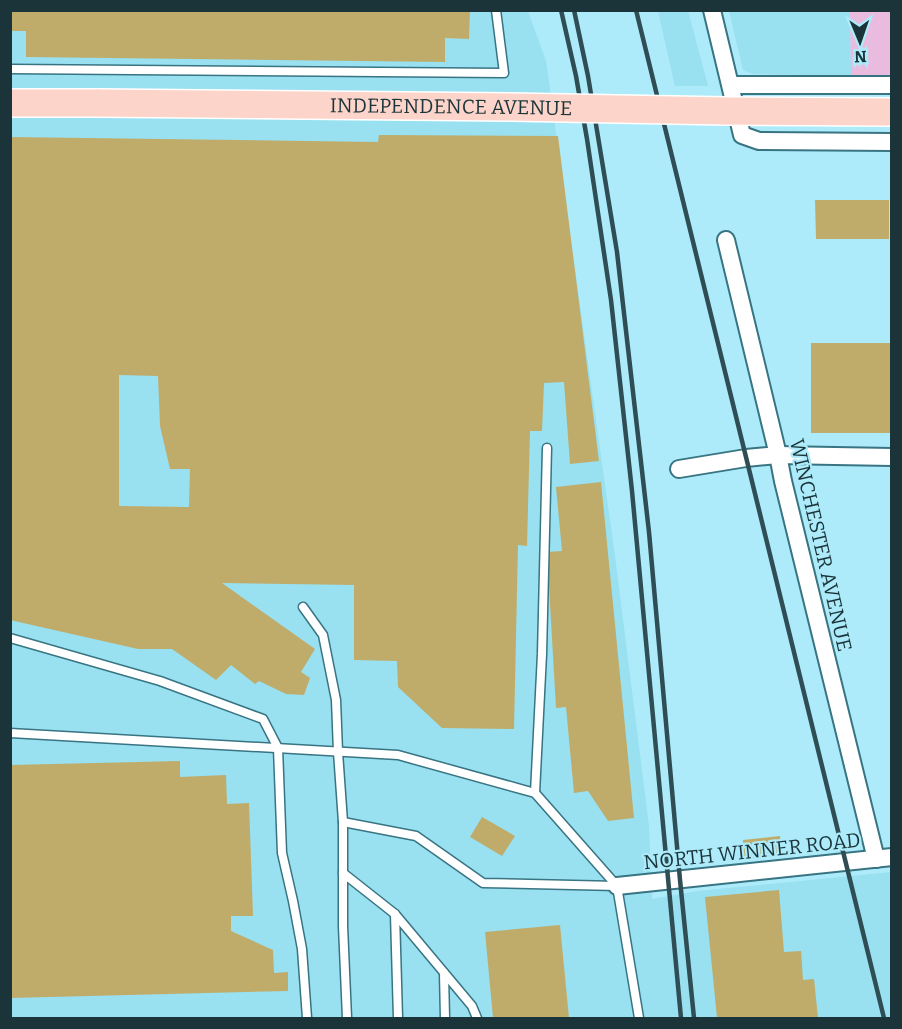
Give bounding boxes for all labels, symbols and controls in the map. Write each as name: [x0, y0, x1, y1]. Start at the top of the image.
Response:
north arrow: [830, 12, 890, 72]
text: N: [854, 47, 867, 66]
street label: INDEPENDENCE AVENUE: [330, 93, 572, 120]
street label: WINCHESTER AVENUE: [785, 436, 857, 654]
street label: NORTH WINNER ROAD: [642, 828, 862, 874]

